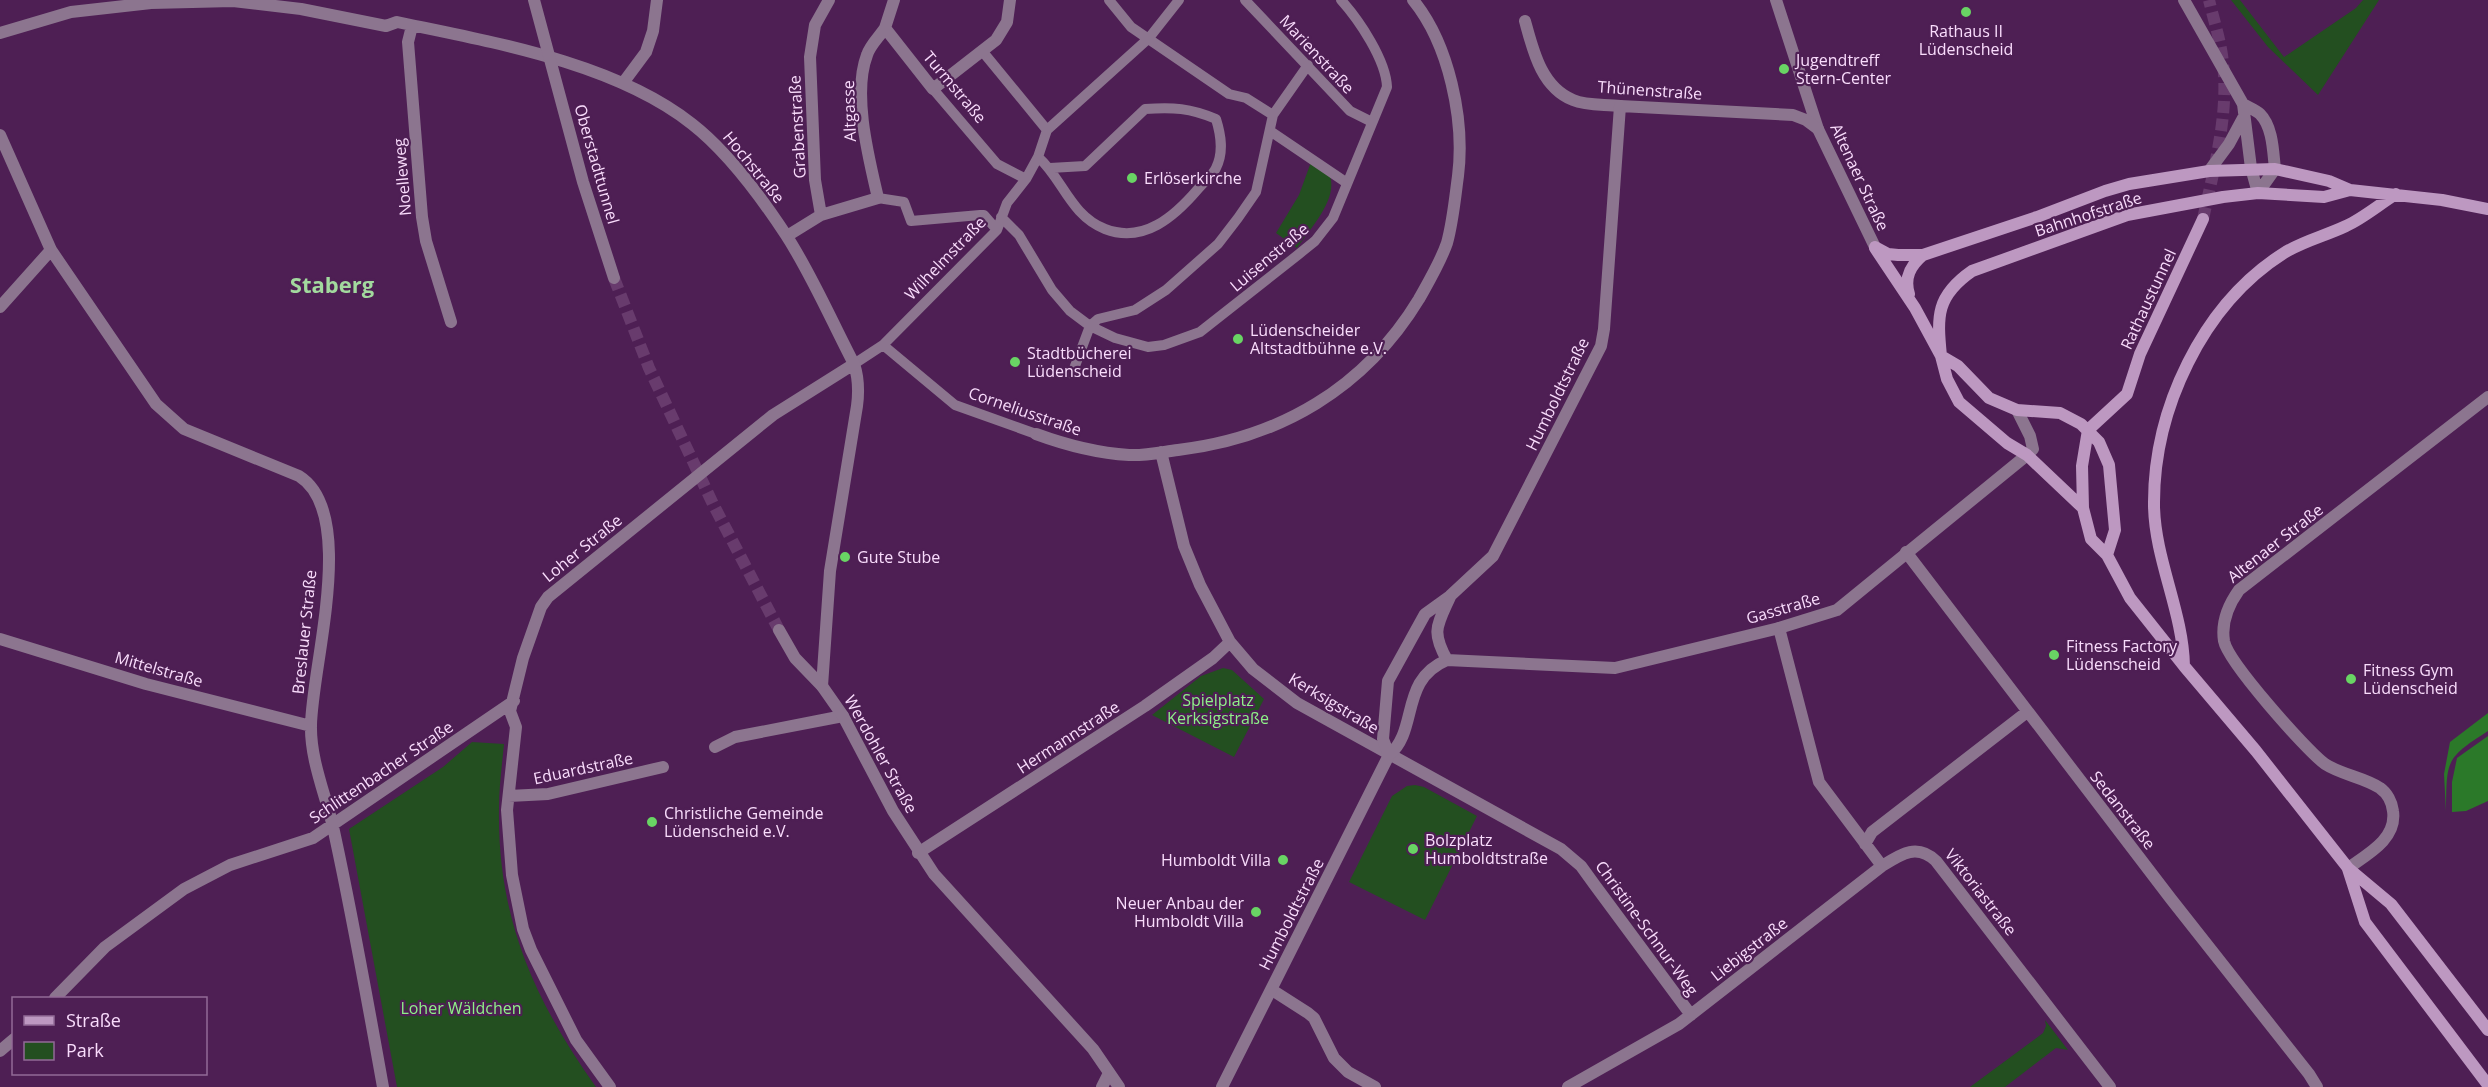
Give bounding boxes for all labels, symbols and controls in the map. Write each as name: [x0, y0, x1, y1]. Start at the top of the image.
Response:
marker: Rathaus II Lüdenscheid: [1959, 5, 1973, 19]
street label: Marienstraße: [1275, 10, 1359, 98]
place label: Rathaus II Lüdenscheid: [1919, 20, 2013, 60]
street label: Turmstraße: [918, 46, 992, 128]
place label: Jugendtreff Stern-Center: [1794, 49, 1892, 89]
marker: Jugendtreff Stern-Center: [1777, 62, 1791, 76]
street label: Grabenstraße: [783, 75, 811, 179]
street label: Thünenstraße: [1597, 75, 1703, 105]
street label: Altgasse: [837, 80, 861, 142]
street label: Oberstadttunnel: [569, 102, 625, 226]
street label: Altenaer Straße: [1826, 120, 1895, 234]
street label: Hochstraße: [718, 126, 790, 208]
street label: Noelleweg: [388, 137, 416, 217]
place label: Erlöserkirche: [1144, 167, 1242, 189]
marker: Erlöserkirche: [1125, 171, 1139, 185]
street label: Bahnhofstraße: [2032, 186, 2144, 242]
street label: Wilhelmstraße: [900, 211, 991, 305]
street label: Luisenstraße: [1225, 218, 1313, 296]
street label: Rathaustunnel: [2115, 245, 2181, 353]
district label: Staberg: [290, 269, 375, 299]
place label: Lüdenscheider Altstadtbühne e.V.: [1250, 319, 1387, 359]
marker: Lüdenscheider Altstadtbühne e.V.: [1231, 332, 1245, 346]
street label: Humboldtstraße: [1520, 334, 1594, 454]
place label: Stadtbücherei Lüdenscheid: [1027, 342, 1131, 382]
marker: Stadtbücherei Lüdenscheid: [1008, 355, 1022, 369]
street label: Corneliusstraße: [966, 381, 1084, 441]
street label: Altenaer Straße: [2222, 499, 2328, 587]
street label: Loher Straße: [538, 509, 626, 587]
place label: Gute Stube: [857, 546, 940, 568]
marker: Gute Stube: [838, 550, 852, 564]
street label: Breslauer Straße: [287, 569, 321, 695]
street label: Gasstraße: [1744, 587, 1822, 629]
place label: Fitness Factory Lüdenscheid: [2066, 635, 2178, 675]
street label: Mittelstraße: [112, 646, 206, 692]
marker: Fitness Factory Lüdenscheid: [2047, 648, 2061, 662]
place label: Fitness Gym Lüdenscheid: [2363, 659, 2458, 699]
street label: Kerksigstraße: [1285, 667, 1383, 739]
marker: Fitness Gym Lüdenscheid: [2344, 672, 2358, 686]
park label: Spielplatz Kerksigstraße: [1167, 689, 1269, 729]
street label: Werdohler Straße: [839, 691, 923, 817]
street label: Hermannstraße: [1012, 696, 1124, 778]
street label: Schlittenbacher Straße: [305, 716, 457, 828]
street label: Eduardstraße: [531, 747, 635, 789]
street label: Sedanstraße: [2085, 766, 2161, 854]
place label: Christliche Gemeinde Lüdenscheid e.V.: [664, 802, 824, 842]
marker: Christliche Gemeinde Lüdenscheid e.V.: [645, 815, 659, 829]
place label: Bolzplatz Humboldtstraße: [1425, 829, 1548, 869]
marker: Bolzplatz Humboldtstraße: [1406, 842, 1420, 856]
street label: Viktoriastraße: [1940, 844, 2022, 940]
place label: Humboldt Villa: [1161, 849, 1271, 871]
marker: Humboldt Villa: [1276, 853, 1290, 867]
street label: Humboldtstraße: [1253, 854, 1329, 974]
street label: Christine-Schnur-Weg: [1591, 856, 1704, 1000]
place label: Neuer Anbau der Humboldt Villa: [1116, 892, 1244, 932]
marker: Neuer Anbau der Humboldt Villa: [1249, 905, 1263, 919]
street label: Liebigstraße: [1706, 912, 1792, 986]
legend: [12, 997, 207, 1075]
park label: Loher Wäldchen: [400, 997, 522, 1019]
text: Straße: [66, 1008, 121, 1032]
text: Park: [66, 1038, 104, 1062]

